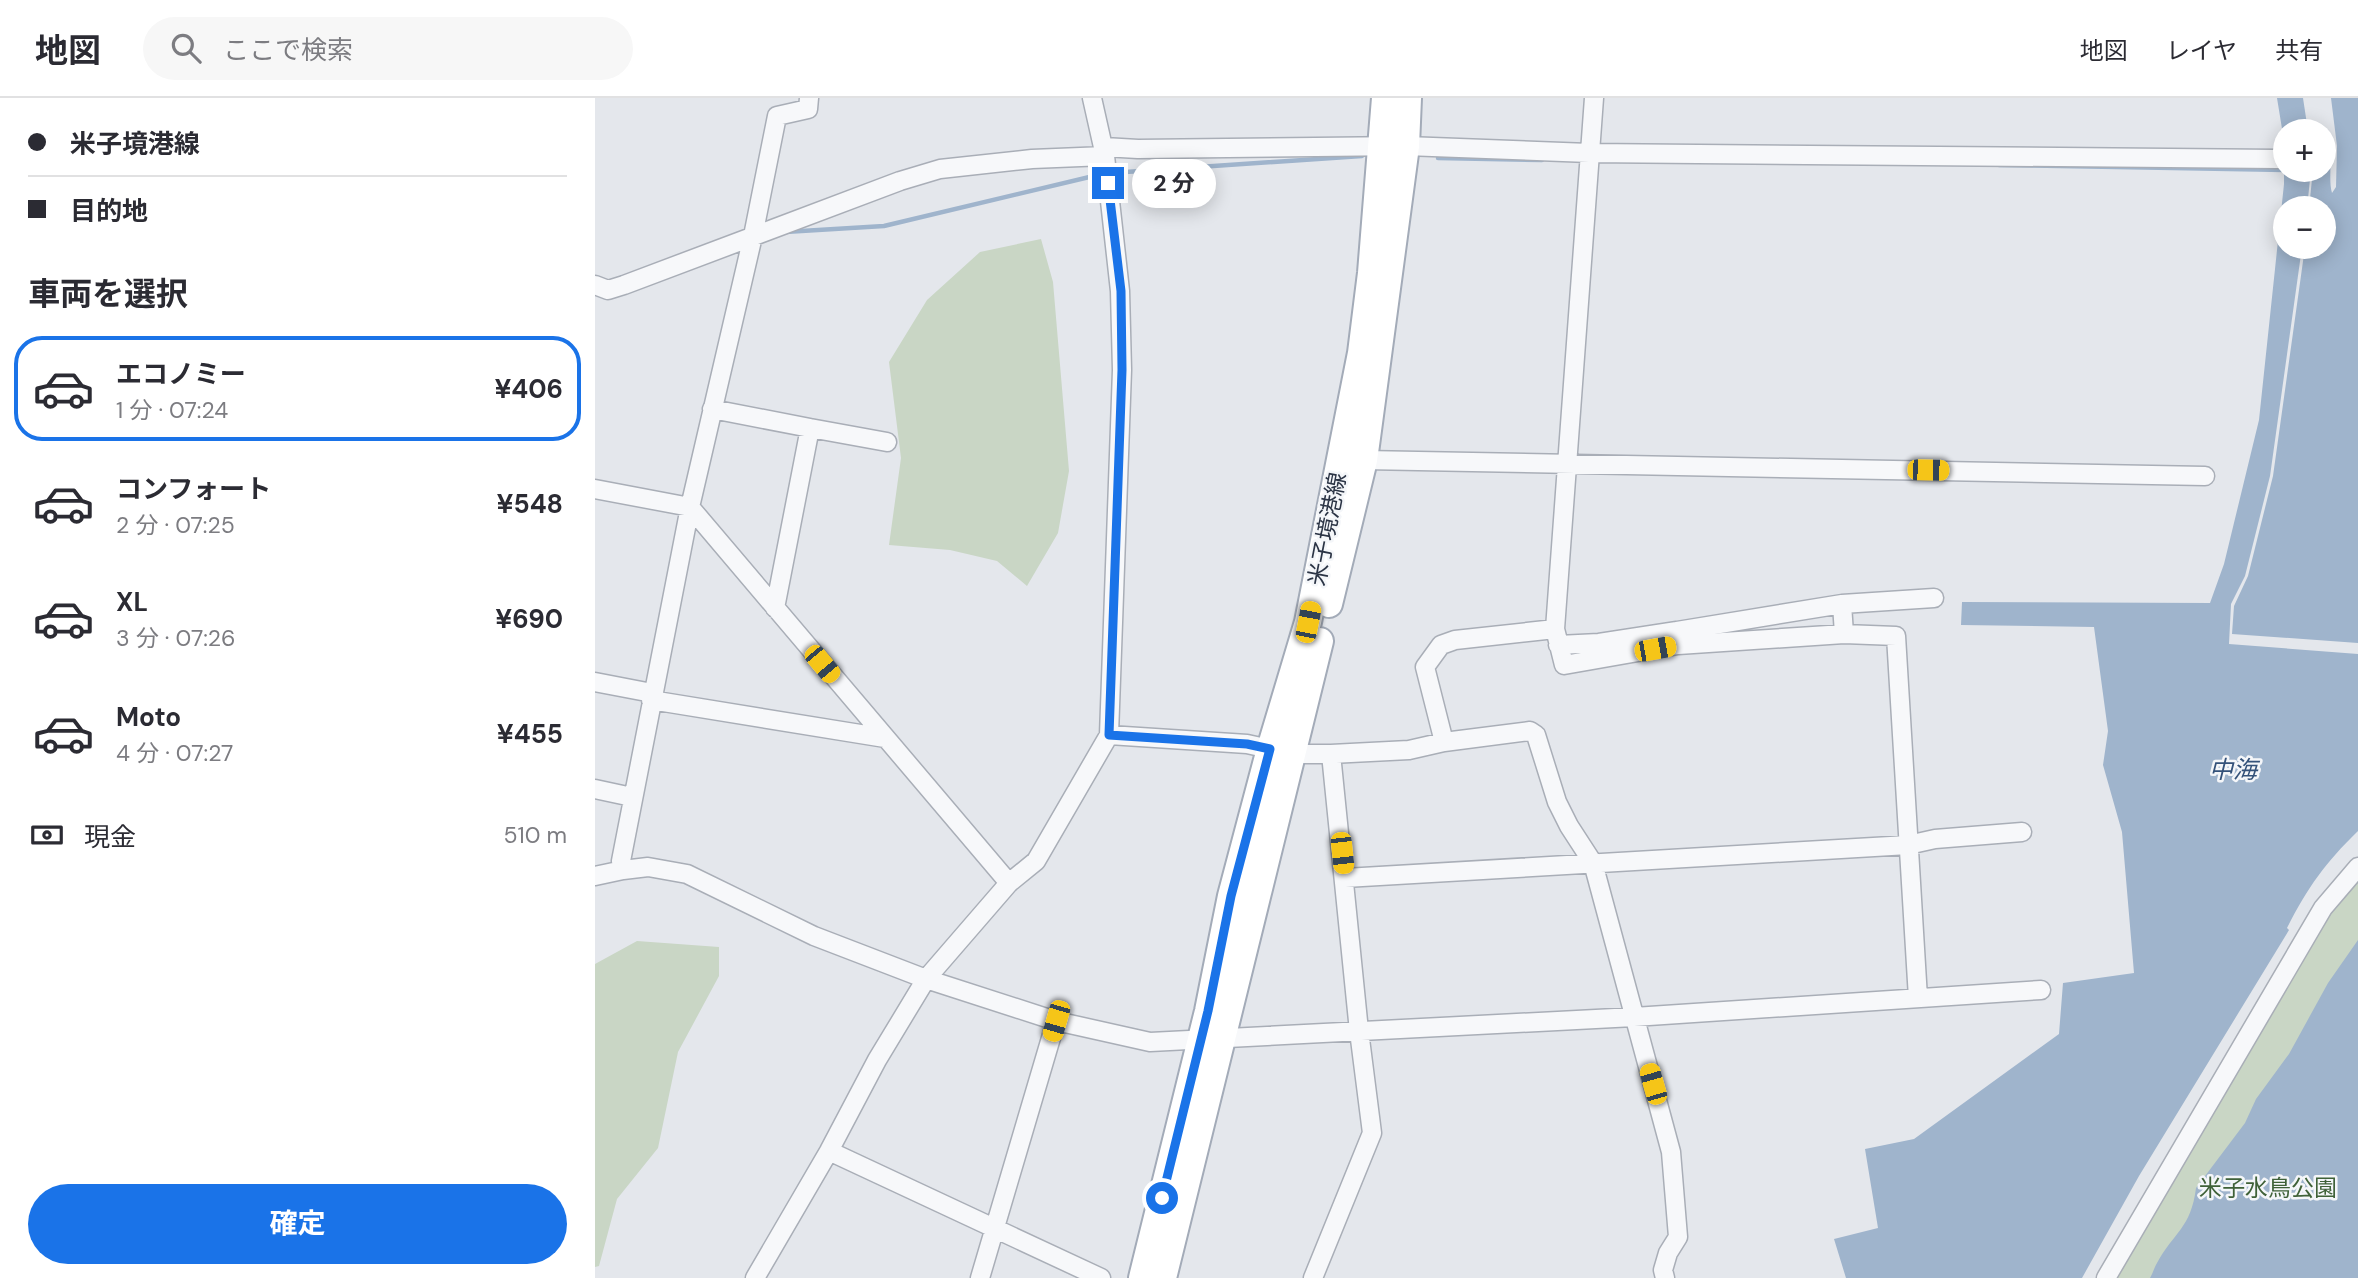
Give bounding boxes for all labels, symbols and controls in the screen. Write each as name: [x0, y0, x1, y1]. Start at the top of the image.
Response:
search box: [143, 17, 633, 80]
text: 地図: [35, 29, 101, 72]
icon: search: [167, 29, 205, 67]
text: ここで検索: [223, 33, 353, 67]
text: 地図: [2080, 35, 2128, 66]
text: レイヤ: [2166, 35, 2237, 66]
text: 共有: [2275, 35, 2323, 66]
map controls: [2273, 119, 2336, 259]
button: +: [2273, 119, 2336, 182]
text: 米子境港線: [70, 127, 200, 161]
callout: 2 分: [1133, 158, 1217, 208]
route end: [1092, 167, 1124, 199]
text: 2 分: [1153, 168, 1195, 198]
text: 目的地: [70, 194, 148, 228]
button: −: [2273, 196, 2336, 259]
text: 車両を選択: [28, 273, 188, 315]
icon: car: [32, 357, 95, 420]
text: エコノミー: [116, 357, 246, 391]
text: ¥406: [494, 372, 563, 406]
text: 1 分 · 07:24: [116, 395, 228, 425]
car: [1907, 459, 1950, 481]
street label: 米子境港線: [1301, 470, 1353, 588]
icon: car: [32, 472, 95, 535]
text: コンフォート: [116, 472, 271, 506]
text: ¥548: [497, 487, 563, 521]
text: 2 分 · 07:25: [116, 510, 235, 540]
text: XL: [116, 585, 148, 619]
icon: car: [32, 587, 95, 650]
car: [1294, 599, 1323, 645]
text: ¥690: [495, 602, 563, 636]
text: 3 分 · 07:26: [116, 623, 236, 653]
car: [1633, 635, 1678, 663]
car: [801, 641, 844, 687]
text: Moto: [116, 700, 181, 734]
icon: car: [32, 702, 95, 765]
text: ¥455: [497, 717, 563, 751]
text: 4 分 · 07:27: [116, 738, 233, 768]
water label: 中海: [2209, 754, 2261, 785]
icon: cash: [28, 816, 66, 854]
text: 現金: [84, 820, 136, 854]
text: 510 m: [503, 820, 567, 850]
car: [1330, 831, 1355, 875]
car: [1041, 998, 1072, 1044]
car: [1638, 1061, 1669, 1107]
park label: 米子水鳥公園: [2199, 1173, 2337, 1203]
route start: [1146, 1182, 1178, 1214]
button: 確定: [28, 1184, 567, 1264]

